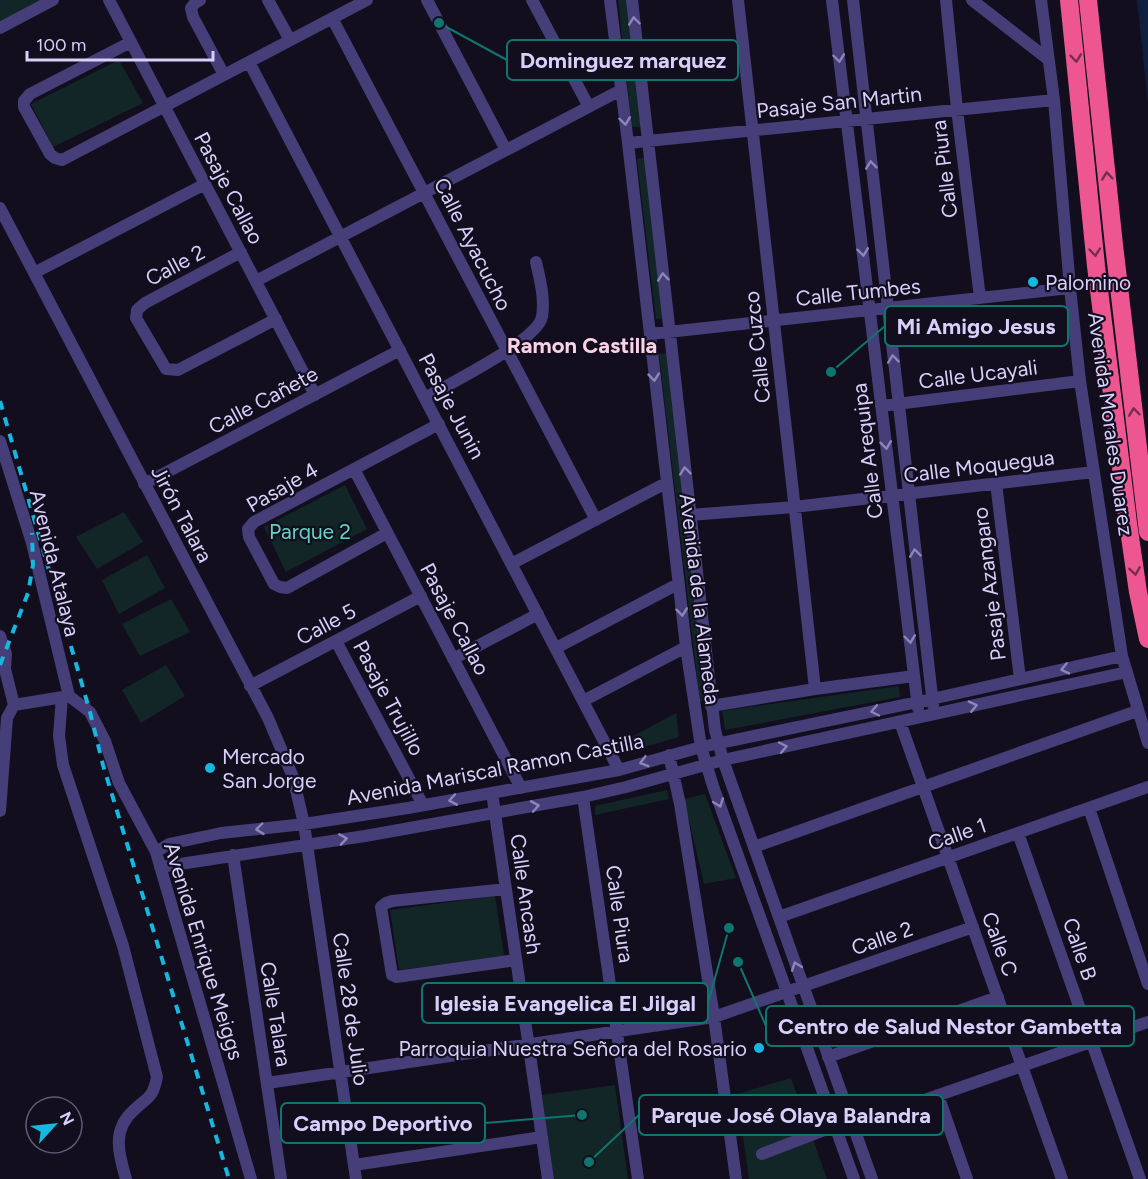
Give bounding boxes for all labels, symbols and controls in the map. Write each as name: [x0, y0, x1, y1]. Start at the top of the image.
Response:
one-way arrow: [628, 16, 641, 25]
scale bar: [27, 24, 213, 62]
text: 100 m: [36, 34, 86, 56]
callout: Dominguez marquez: [507, 40, 738, 80]
text: Dominguez marquez: [520, 47, 726, 74]
one-way arrow: [832, 53, 845, 63]
one-way arrow: [1069, 54, 1082, 63]
street label: Pasaje San Martin: [755, 81, 923, 123]
one-way arrow: [618, 116, 630, 125]
street label: Calle Piura: [926, 119, 962, 219]
street label: Pasaje Callao: [189, 128, 269, 248]
one-way arrow: [866, 161, 878, 170]
one-way arrow: [1101, 172, 1114, 181]
street label: Calle Ayacucho: [429, 173, 517, 315]
street label: Calle 2: [141, 239, 209, 291]
one-way arrow: [856, 247, 868, 256]
one-way arrow: [1088, 248, 1101, 257]
place label: Palomino: [1045, 270, 1131, 295]
one-way arrow: [657, 273, 670, 282]
street label: Calle Tumbes: [794, 273, 922, 311]
marker: Palomino: [1026, 275, 1040, 289]
street label: Calle Cuzco: [739, 290, 775, 404]
callout: Mi Amigo Jesus: [885, 306, 1068, 346]
street label: Avenida Morales Duarez: [1083, 311, 1139, 537]
text: Mi Amigo Jesus: [896, 313, 1056, 340]
district label: Ramon Castilla: [507, 332, 657, 359]
street label: Pasaje Junin: [414, 349, 490, 463]
one-way arrow: [888, 354, 900, 363]
street label: Calle Ucayali: [917, 354, 1039, 394]
street label: Calle Cañete: [204, 361, 322, 439]
one-way arrow: [648, 372, 660, 381]
street label: Calle Arequipa: [846, 382, 888, 520]
one-way arrow: [1128, 407, 1141, 416]
one-way arrow: [879, 441, 892, 450]
street label: Calle Moquegua: [902, 444, 1056, 488]
street label: Pasaje 4: [242, 457, 322, 517]
street label: Jirón Talara: [146, 461, 218, 567]
one-way arrow: [679, 467, 691, 476]
street label: Avenida Atalaya: [25, 487, 85, 639]
street label: Avenida de la Alameda: [675, 492, 725, 706]
street label: Pasaje Azangaro: [967, 506, 1011, 662]
park label: Parque 2: [269, 519, 351, 544]
one-way arrow: [909, 548, 922, 557]
street label: Pasaje Callao: [415, 559, 495, 679]
one-way arrow: [1128, 565, 1141, 575]
street label: Calle 5: [292, 598, 360, 650]
one-way arrow: [675, 608, 687, 617]
one-way arrow: [903, 634, 915, 643]
street label: Pasaje Trujillo: [348, 636, 430, 760]
one-way arrow: [1061, 661, 1071, 674]
one-way arrow: [968, 700, 978, 713]
one-way arrow: [870, 704, 880, 717]
street label: Avenida Mariscal Ramon Castilla: [344, 728, 646, 810]
one-way arrow: [777, 742, 787, 755]
place label: Mercado San Jorge: [222, 744, 316, 793]
one-way arrow: [640, 755, 650, 767]
marker: Mercado San Jorge: [203, 761, 217, 775]
one-way arrow: [449, 793, 459, 806]
one-way arrow: [711, 797, 724, 808]
one-way arrow: [529, 800, 539, 813]
street label: Calle 1: [924, 812, 990, 856]
one-way arrow: [256, 822, 265, 835]
street label: Calle Ancash: [505, 832, 547, 956]
one-way arrow: [338, 834, 347, 846]
street label: Avenida Enrique Meiggs: [159, 839, 249, 1063]
street label: Calle Piura: [601, 864, 639, 964]
street label: Calle C: [977, 908, 1023, 980]
street label: Calle B: [1058, 914, 1102, 984]
street label: Calle 2: [848, 916, 916, 960]
street label: Calle 28 de Julio: [328, 931, 374, 1087]
street label: Calle Talara: [255, 960, 297, 1068]
one-way arrow: [791, 961, 803, 972]
callout: Iglesia Evangelica El Jilgal: [422, 983, 708, 1023]
text: Iglesia Evangelica El Jilgal: [434, 990, 696, 1017]
callout: Centro de Salud Nestor Gambetta: [766, 1006, 1134, 1046]
text: Centro de Salud Nestor Gambetta: [778, 1013, 1122, 1040]
place label: Parroquia Nuestra Señora del Rosario: [398, 1036, 747, 1061]
marker: Parroquia Nuestra Señora del Rosario: [752, 1041, 766, 1055]
north arrow: [24, 1095, 84, 1155]
callout: Parque José Olaya Balandra: [639, 1095, 943, 1135]
text: Parque José Olaya Balandra: [651, 1102, 931, 1129]
callout: Campo Deportivo: [281, 1103, 485, 1143]
text: N: [56, 1109, 78, 1128]
text: Campo Deportivo: [293, 1110, 473, 1137]

